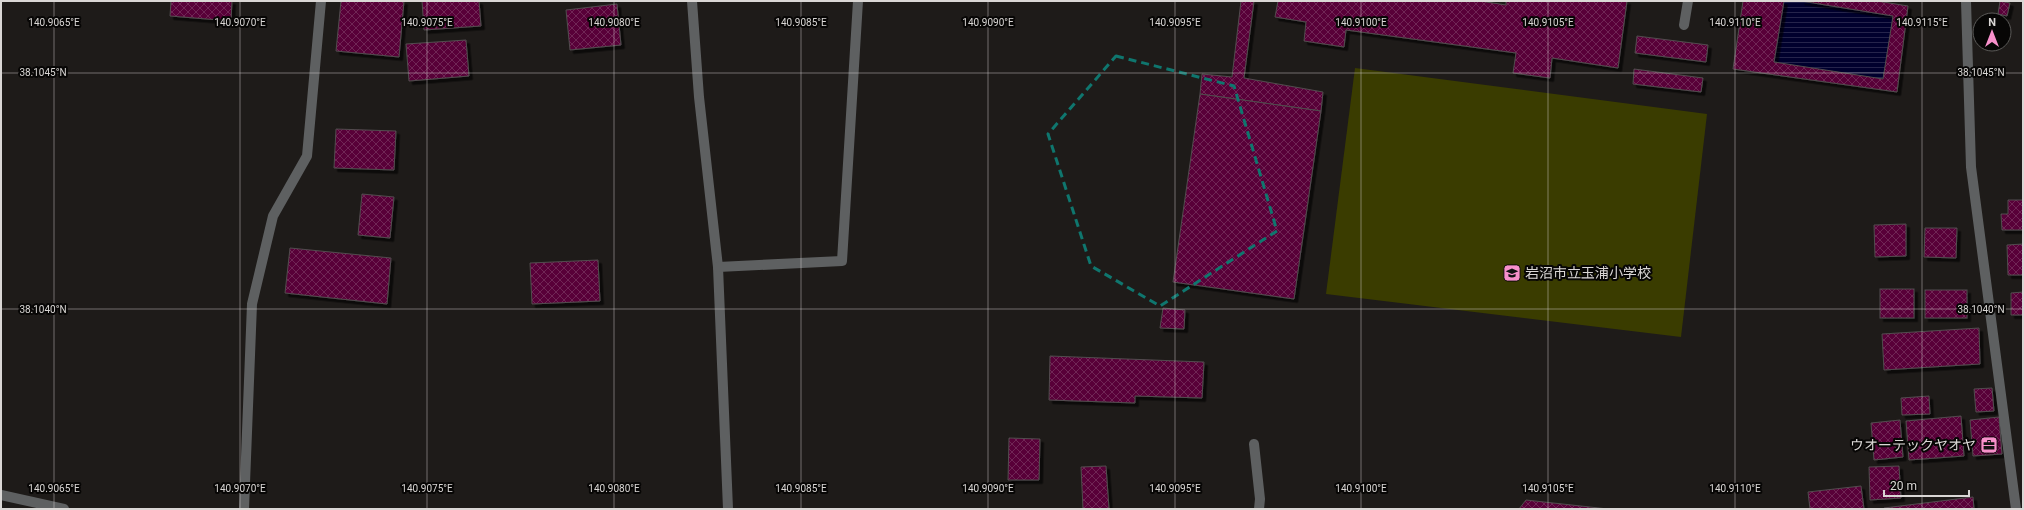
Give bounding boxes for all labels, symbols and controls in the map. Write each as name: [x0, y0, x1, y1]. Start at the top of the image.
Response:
north arrow: [1972, 12, 2012, 52]
text: N: [1988, 16, 1996, 29]
text: 140.9065°E: [28, 17, 80, 28]
text: 140.9070°E: [214, 17, 266, 28]
text: 140.9075°E: [401, 17, 453, 28]
text: 140.9080°E: [588, 17, 640, 28]
text: 140.9085°E: [775, 17, 827, 28]
text: 140.9090°E: [962, 17, 1014, 28]
text: 140.9095°E: [1149, 17, 1201, 28]
text: 140.9100°E: [1335, 17, 1387, 28]
text: 140.9105°E: [1522, 17, 1574, 28]
text: 140.9110°E: [1709, 17, 1761, 28]
text: 140.9115°E: [1896, 17, 1948, 28]
text: 38.1045°N: [19, 67, 67, 78]
text: 38.1045°N: [1957, 67, 2005, 78]
school or university icon: 岩沼市立玉浦小学校: [1502, 263, 1522, 283]
place label: 岩沼市立玉浦小学校: [1525, 265, 1651, 281]
text: 38.1040°N: [19, 304, 67, 315]
text: 38.1040°N: [1957, 304, 2005, 315]
office icon: ウオーテックヤオヤ: [1979, 435, 1999, 455]
place label: ウオーテックヤオヤ: [1850, 437, 1976, 453]
scale bar: [1884, 472, 1969, 498]
text: 20 m: [1890, 479, 1917, 493]
text: 140.9065°E: [28, 483, 80, 494]
text: 140.9070°E: [214, 483, 266, 494]
text: 140.9075°E: [401, 483, 453, 494]
text: 140.9080°E: [588, 483, 640, 494]
text: 140.9085°E: [775, 483, 827, 494]
text: 140.9090°E: [962, 483, 1014, 494]
text: 140.9095°E: [1149, 483, 1201, 494]
text: 140.9100°E: [1335, 483, 1387, 494]
text: 140.9105°E: [1522, 483, 1574, 494]
text: 140.9110°E: [1709, 483, 1761, 494]

